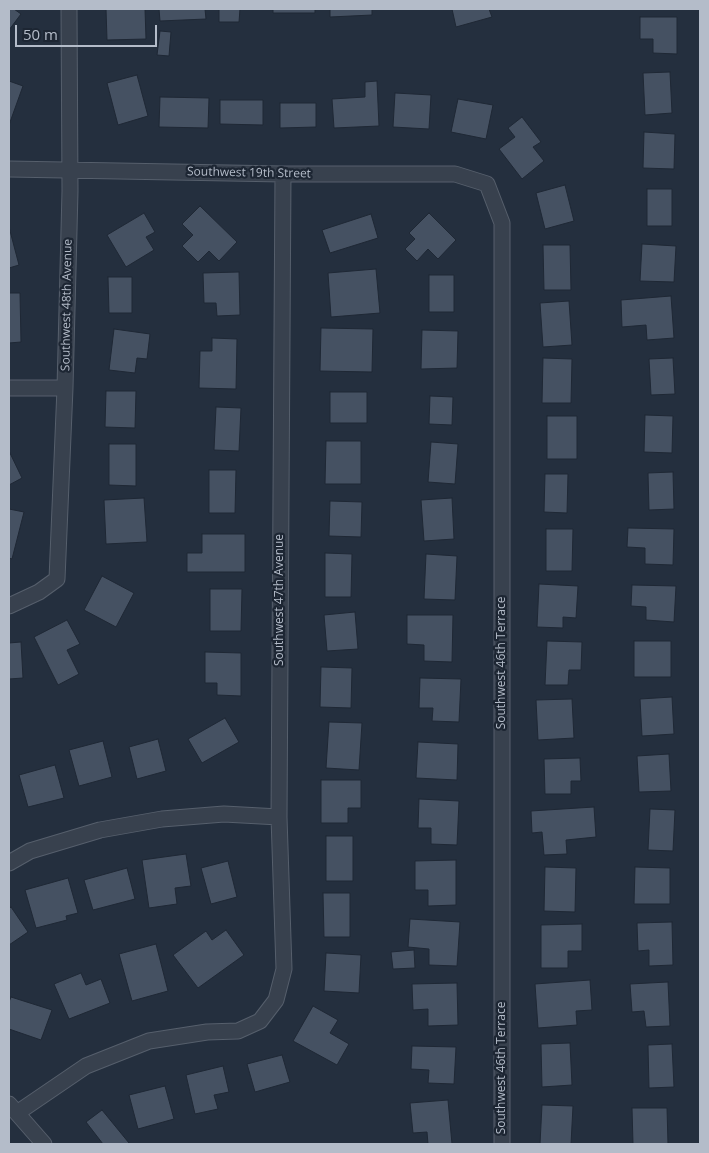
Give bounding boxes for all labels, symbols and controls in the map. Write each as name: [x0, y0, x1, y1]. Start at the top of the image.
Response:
scale bar: [18, 15, 160, 47]
text: 50 m: [23, 24, 58, 44]
street label: Southwest 19th Street: [187, 165, 311, 181]
street label: Southwest 48th Avenue: [59, 239, 75, 371]
street label: Southwest 47th Avenue: [273, 534, 287, 666]
street label: Southwest 46th Terrace: [495, 597, 509, 729]
street label: Southwest 46th Terrace: [495, 1002, 509, 1134]

